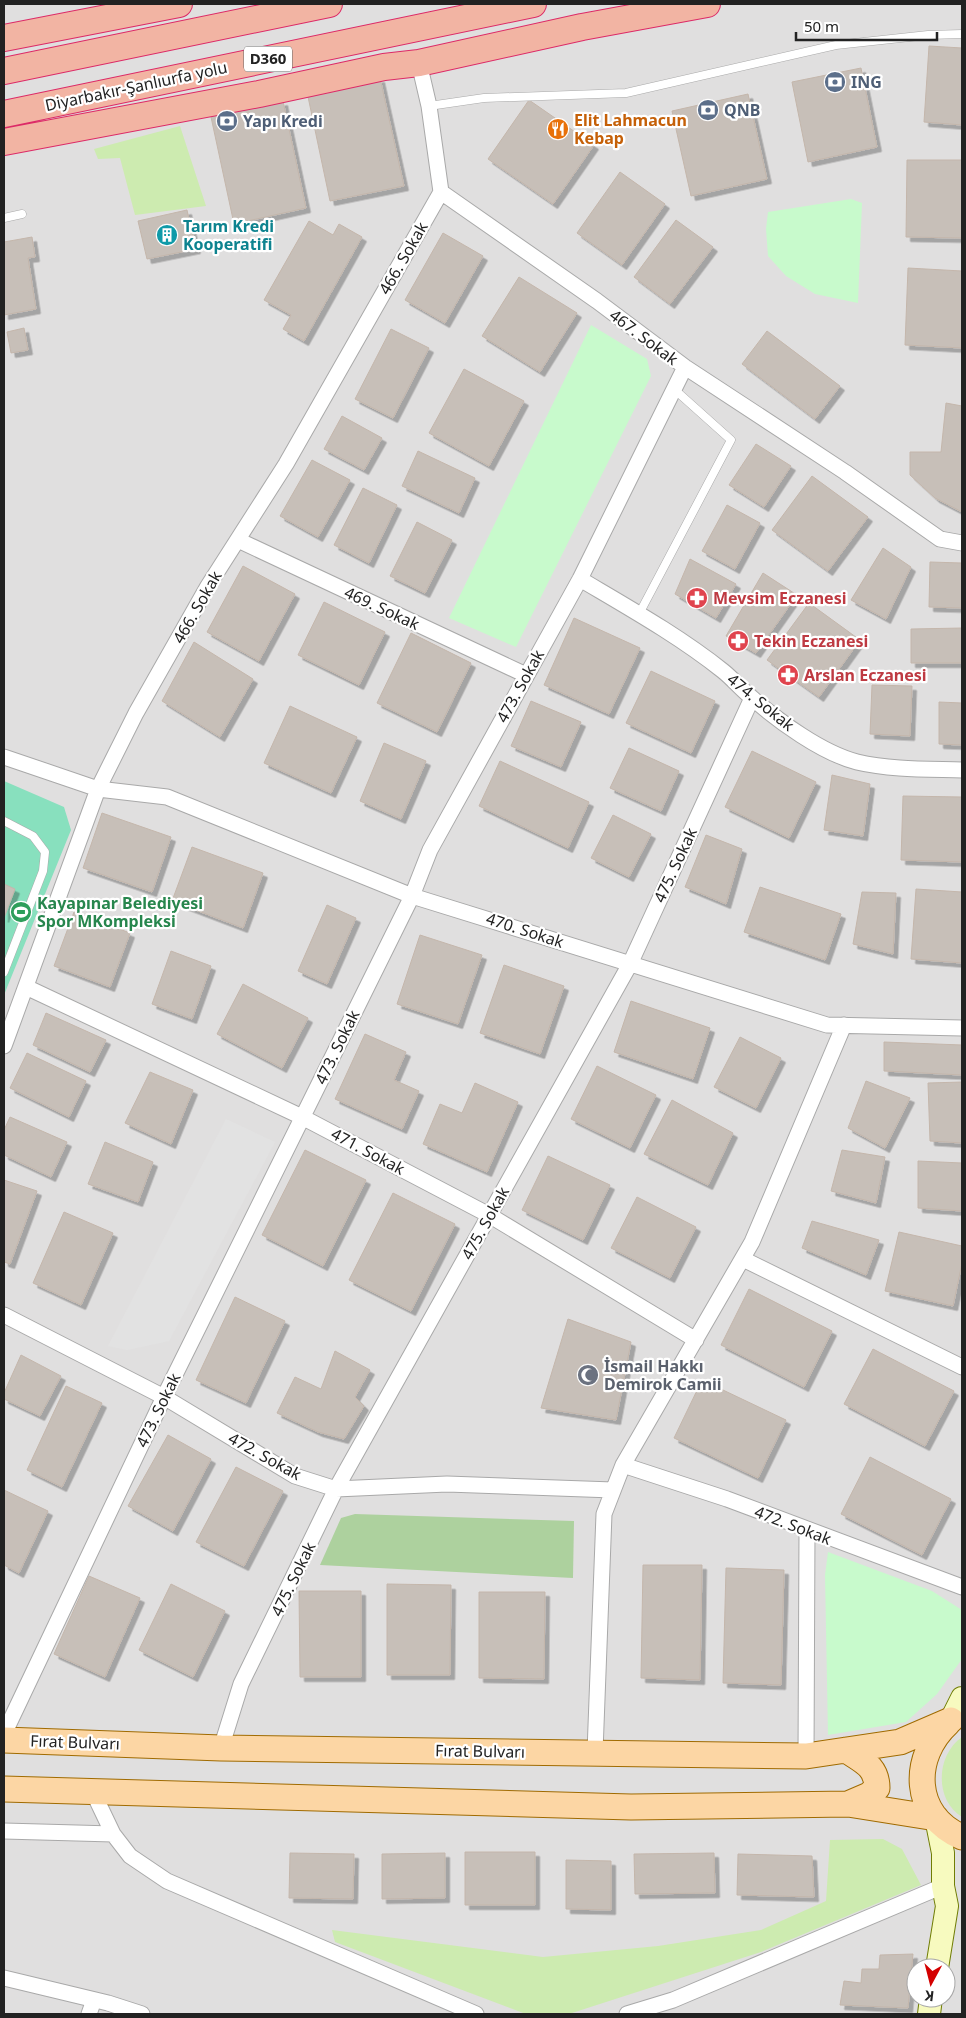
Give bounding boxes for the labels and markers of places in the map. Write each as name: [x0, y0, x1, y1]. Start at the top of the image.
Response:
bank icon: ING: [823, 70, 847, 94]
place label: ING: [851, 71, 882, 93]
bank icon: QNB: [696, 98, 720, 122]
place label: QNB: [724, 99, 760, 121]
bank icon: Yapı Kredi: [215, 109, 239, 133]
place label: Elit Lahmacun Kebap: [574, 109, 687, 149]
place label: Yapı Kredi: [243, 110, 323, 132]
restaurant icon: Elit Lahmacun Kebap: [546, 117, 570, 141]
place label: Tarım Kredi Kooperatifi: [183, 215, 274, 255]
building icon: Tarım Kredi Kooperatifi: [155, 223, 179, 247]
pharmacy icon: Mevsim Eczanesi: [685, 586, 709, 610]
place label: Mevsim Eczanesi: [713, 587, 847, 609]
pharmacy icon: Tekin Eczanesi: [726, 629, 750, 653]
place label: Tekin Eczanesi: [754, 630, 868, 652]
pharmacy icon: Arslan Eczanesi: [776, 663, 800, 687]
place label: Arslan Eczanesi: [804, 664, 927, 686]
place label: Kayapınar Belediyesi Spor MKompleksi: [37, 892, 203, 932]
sports icon: Kayapınar Belediyesi Spor MKompleksi: [9, 900, 33, 924]
place label: İsmail Hakkı Demirok Camii: [604, 1355, 722, 1395]
mosque icon: İsmail Hakkı Demirok Camii: [576, 1363, 600, 1387]

